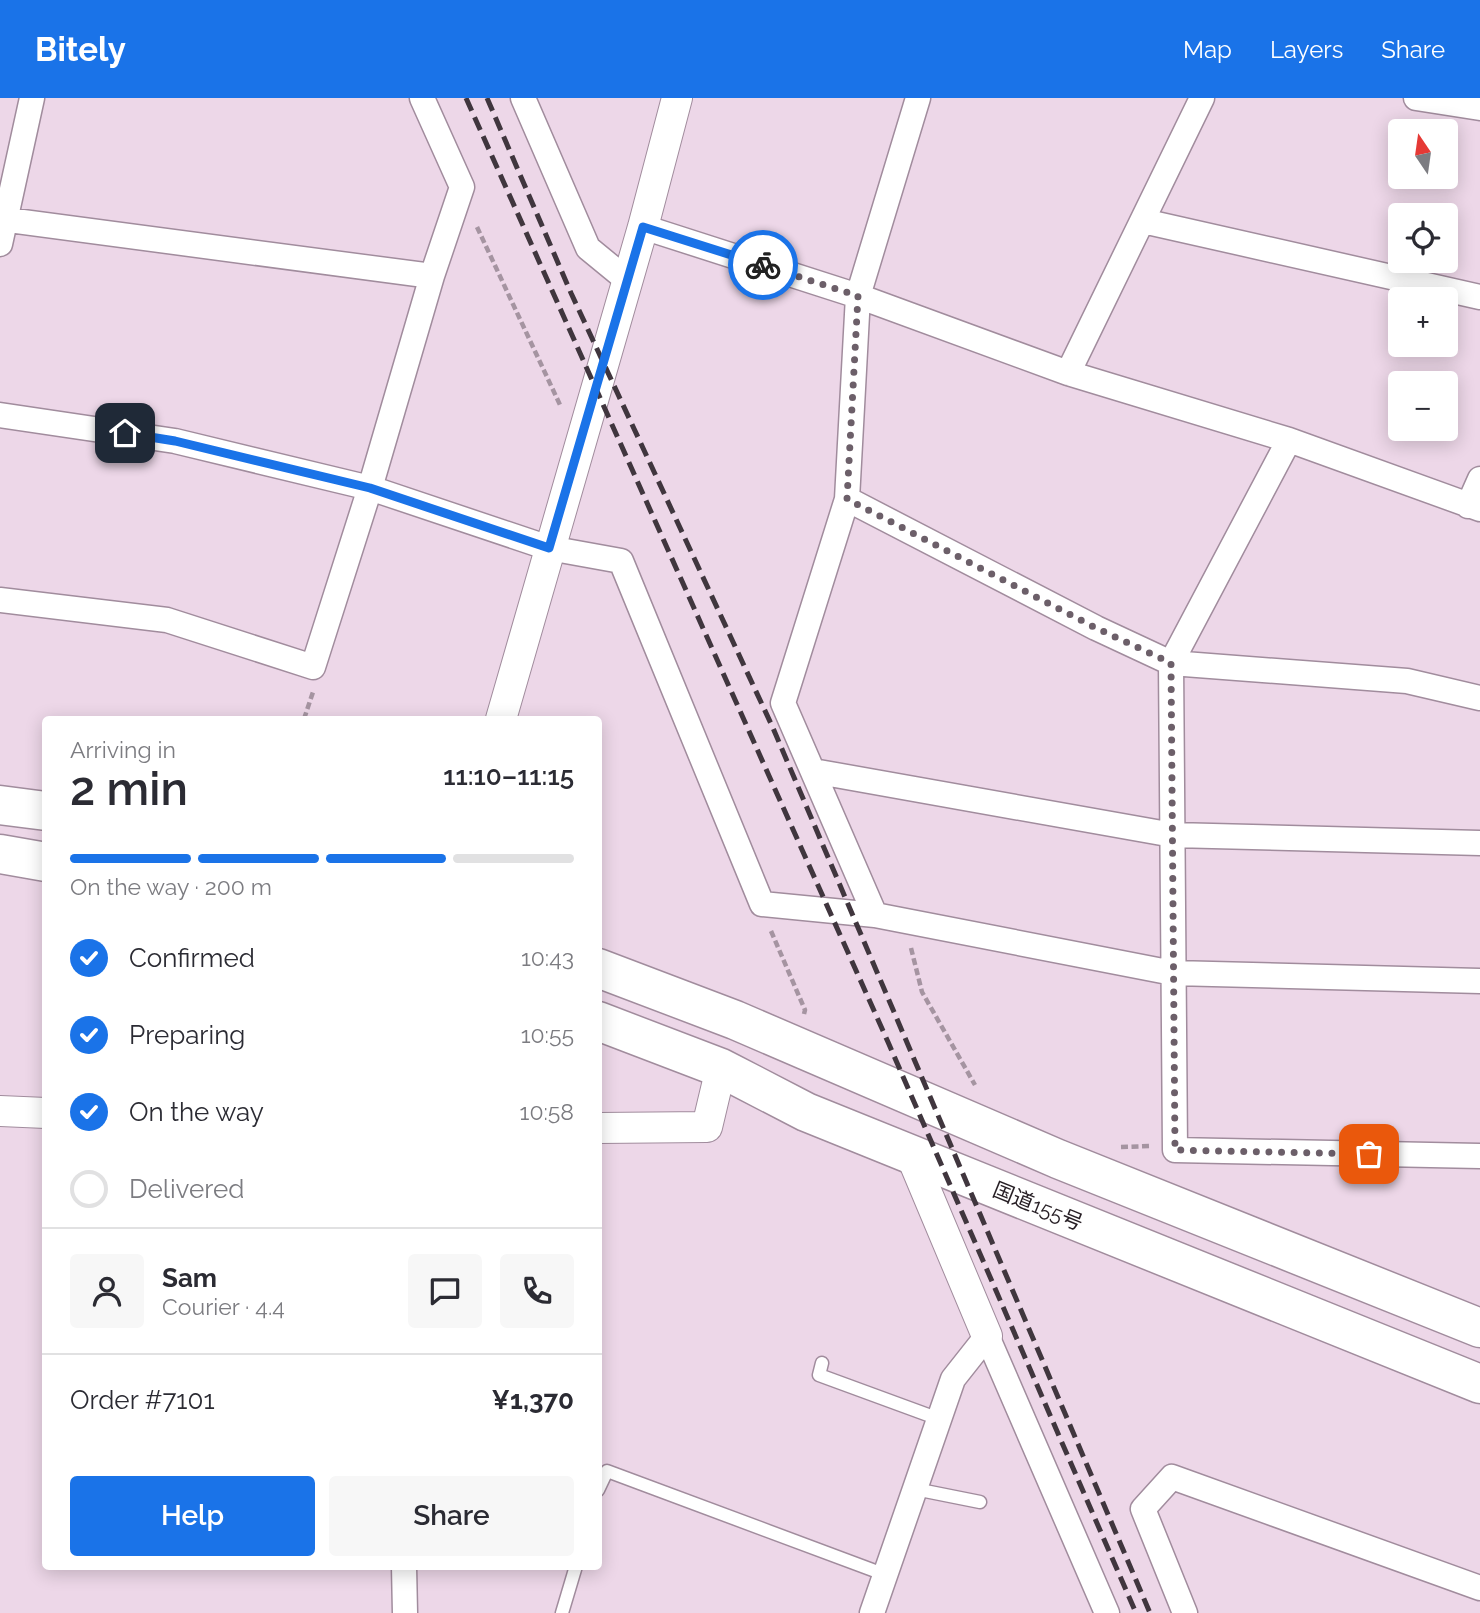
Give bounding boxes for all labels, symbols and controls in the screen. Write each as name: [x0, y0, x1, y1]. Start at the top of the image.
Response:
text: Bitely: [35, 30, 126, 69]
text: Map: [1183, 35, 1232, 64]
text: Layers: [1270, 35, 1343, 64]
text: Share: [1381, 35, 1445, 64]
north arrow: [1388, 119, 1458, 189]
map controls: [1388, 119, 1458, 441]
button: locate: [1388, 203, 1458, 273]
courier: [728, 230, 798, 300]
icon: bike: [744, 246, 782, 284]
button: +: [1388, 287, 1458, 357]
button: −: [1388, 371, 1458, 441]
pin: [95, 403, 155, 463]
icon: home: [106, 414, 144, 452]
text: Arriving in: [70, 736, 176, 763]
text: 11:10–11:15: [443, 761, 574, 791]
text: 2 min: [70, 762, 188, 816]
text: On the way · 200 m: [70, 873, 272, 900]
icon: check: [70, 939, 108, 977]
text: Confirmed: [129, 943, 255, 973]
text: 10:43: [521, 944, 574, 971]
icon: check: [70, 1016, 108, 1054]
text: Preparing: [129, 1020, 245, 1050]
text: 10:55: [521, 1021, 574, 1048]
icon: check: [70, 1093, 108, 1131]
text: On the way: [129, 1097, 264, 1127]
text: 10:58: [520, 1098, 574, 1125]
pin: [1339, 1124, 1399, 1184]
icon: bag: [1350, 1135, 1388, 1173]
text: Delivered: [129, 1174, 244, 1204]
street label: 国道155号: [989, 1177, 1087, 1235]
button: person: [70, 1254, 144, 1328]
button: chat: [408, 1254, 482, 1328]
button: phone: [500, 1254, 574, 1328]
text: Sam: [162, 1263, 217, 1293]
text: Courier · 4.4: [162, 1293, 285, 1320]
text: Order #7101: [70, 1385, 215, 1415]
text: ¥1,370: [492, 1385, 574, 1415]
button: Help: [70, 1476, 315, 1556]
button: Share: [329, 1476, 574, 1556]

